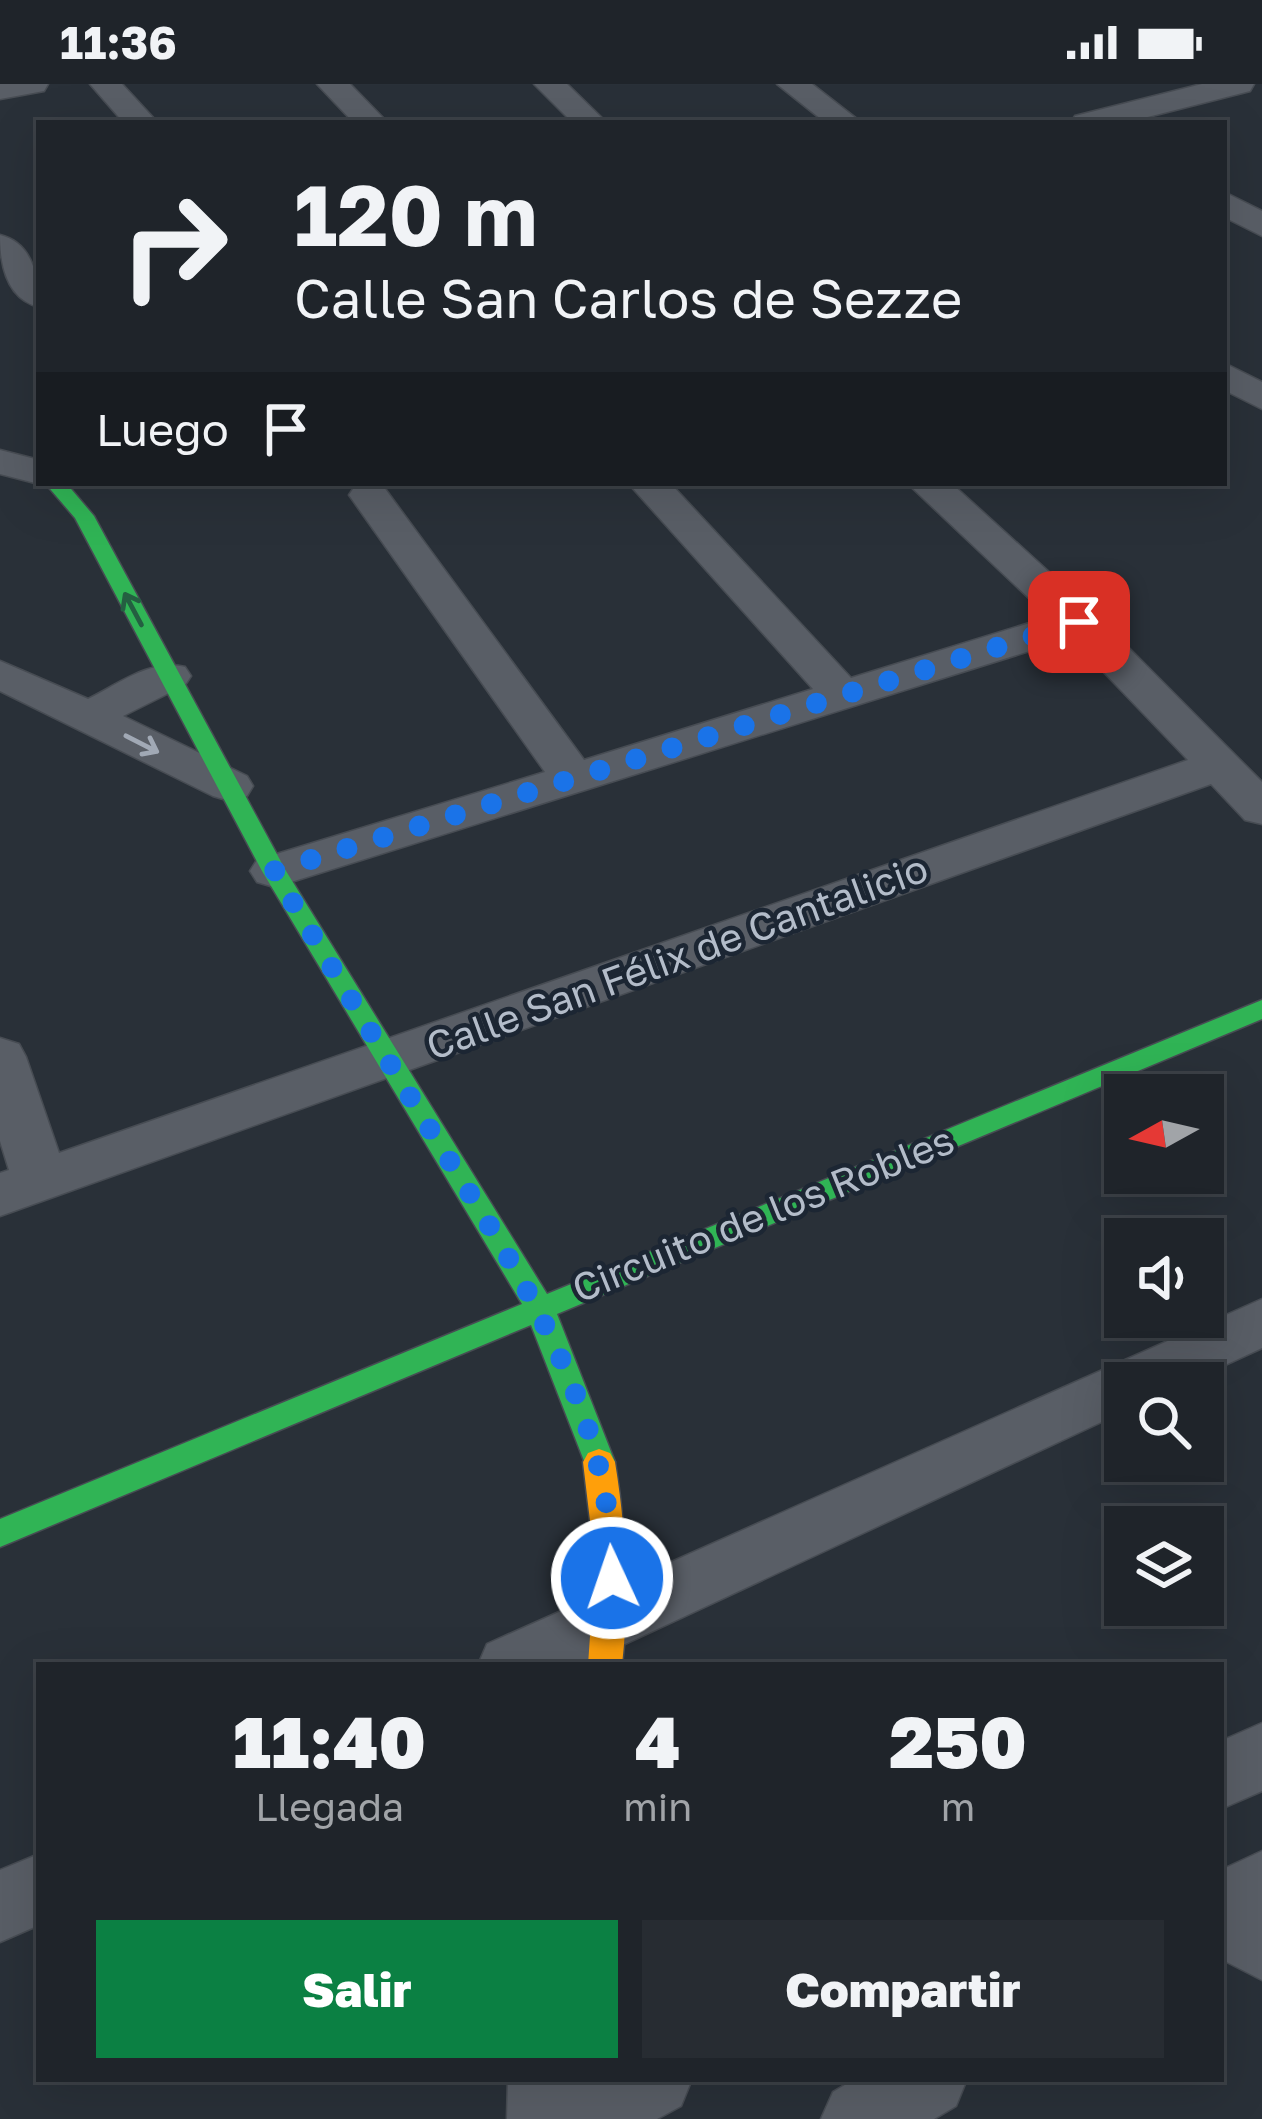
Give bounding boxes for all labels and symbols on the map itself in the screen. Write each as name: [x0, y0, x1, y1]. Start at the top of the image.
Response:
pin: [1028, 571, 1130, 673]
one-way arrow: [121, 593, 144, 628]
one-way arrow: [124, 734, 160, 757]
street label: Calle San Félix de Cantalicio: [420, 844, 934, 1069]
north arrow: [1104, 1074, 1224, 1194]
street label: Circuito de los Robles: [565, 1116, 960, 1312]
position arrow: [549, 1515, 675, 1641]

